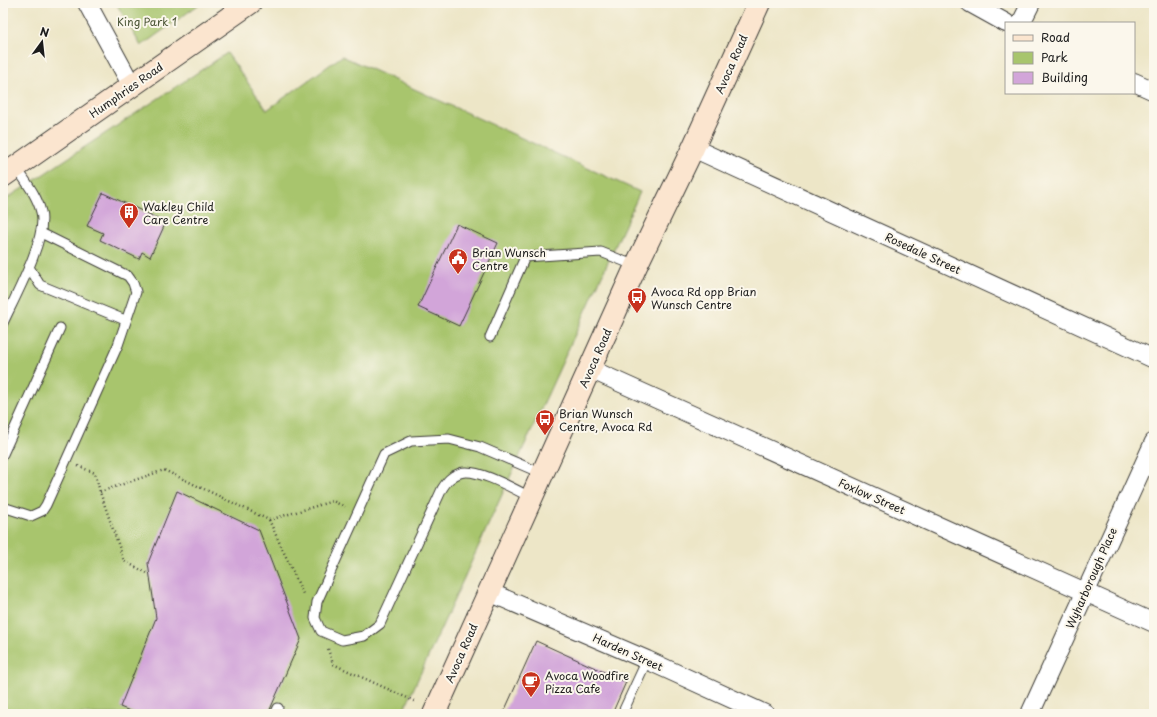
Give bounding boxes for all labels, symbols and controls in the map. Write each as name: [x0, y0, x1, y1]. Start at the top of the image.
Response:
park label: King Park 1: [117, 13, 177, 30]
north arrow: [22, 22, 62, 62]
legend: [1005, 22, 1135, 94]
text: N: [38, 23, 51, 41]
text: Road: [1041, 28, 1070, 46]
street label: Avoca Road: [710, 31, 752, 96]
text: Park: [1041, 48, 1068, 66]
street label: Humphries Road: [86, 58, 166, 122]
text: Building: [1041, 68, 1088, 86]
place label: Wakley Child Care Centre: [143, 198, 214, 228]
building icon: Wakley Child Care Centre: [118, 201, 140, 229]
street label: Rosedale Street: [882, 228, 964, 278]
place label: Brian Wunsch Centre: [472, 244, 546, 274]
public building icon: Brian Wunsch Centre: [447, 247, 469, 275]
place label: Avoca Rd opp Brian Wunsch Centre: [651, 283, 756, 313]
bus stop icon: Avoca Rd opp Brian Wunsch Centre: [626, 286, 648, 314]
street label: Avoca Road: [574, 325, 616, 390]
place label: Brian Wunsch Centre, Avoca Rd: [559, 405, 652, 435]
bus stop icon: Brian Wunsch Centre, Avoca Rd: [534, 408, 556, 436]
street label: Foxlow Street: [836, 474, 909, 519]
street label: Wyharborough Place: [1061, 525, 1121, 631]
street label: Avoca Road: [440, 620, 482, 685]
street label: Harden Street: [590, 629, 666, 675]
place label: Avoca Woodfire Pizza Cafe: [545, 667, 629, 697]
cafe icon: Avoca Woodfire Pizza Cafe: [520, 670, 542, 698]

